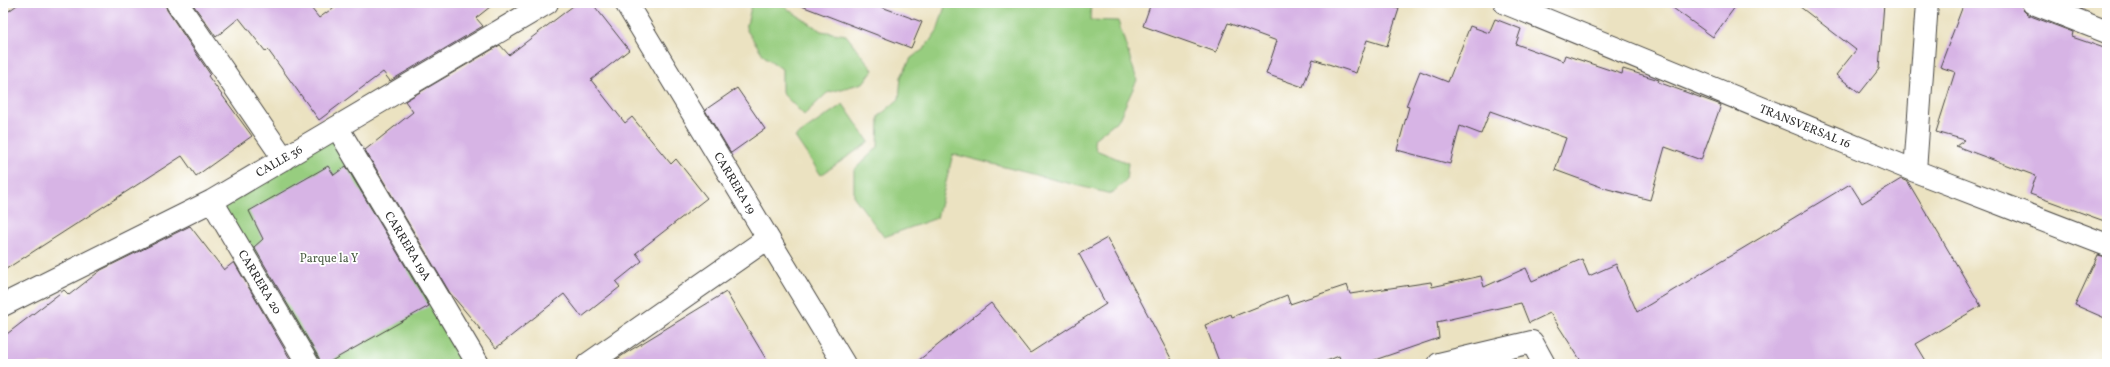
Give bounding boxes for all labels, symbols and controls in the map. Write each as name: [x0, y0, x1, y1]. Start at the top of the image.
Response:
street label: TRANSVERSAL 16: [1757, 101, 1853, 153]
street label: CALLE 36: [253, 142, 306, 182]
street label: CARRERA 19: [709, 150, 759, 217]
street label: CARRERA 19A: [380, 209, 434, 285]
street label: CARRERA 20: [234, 247, 285, 318]
park label: Parque la Y: [300, 251, 359, 267]

